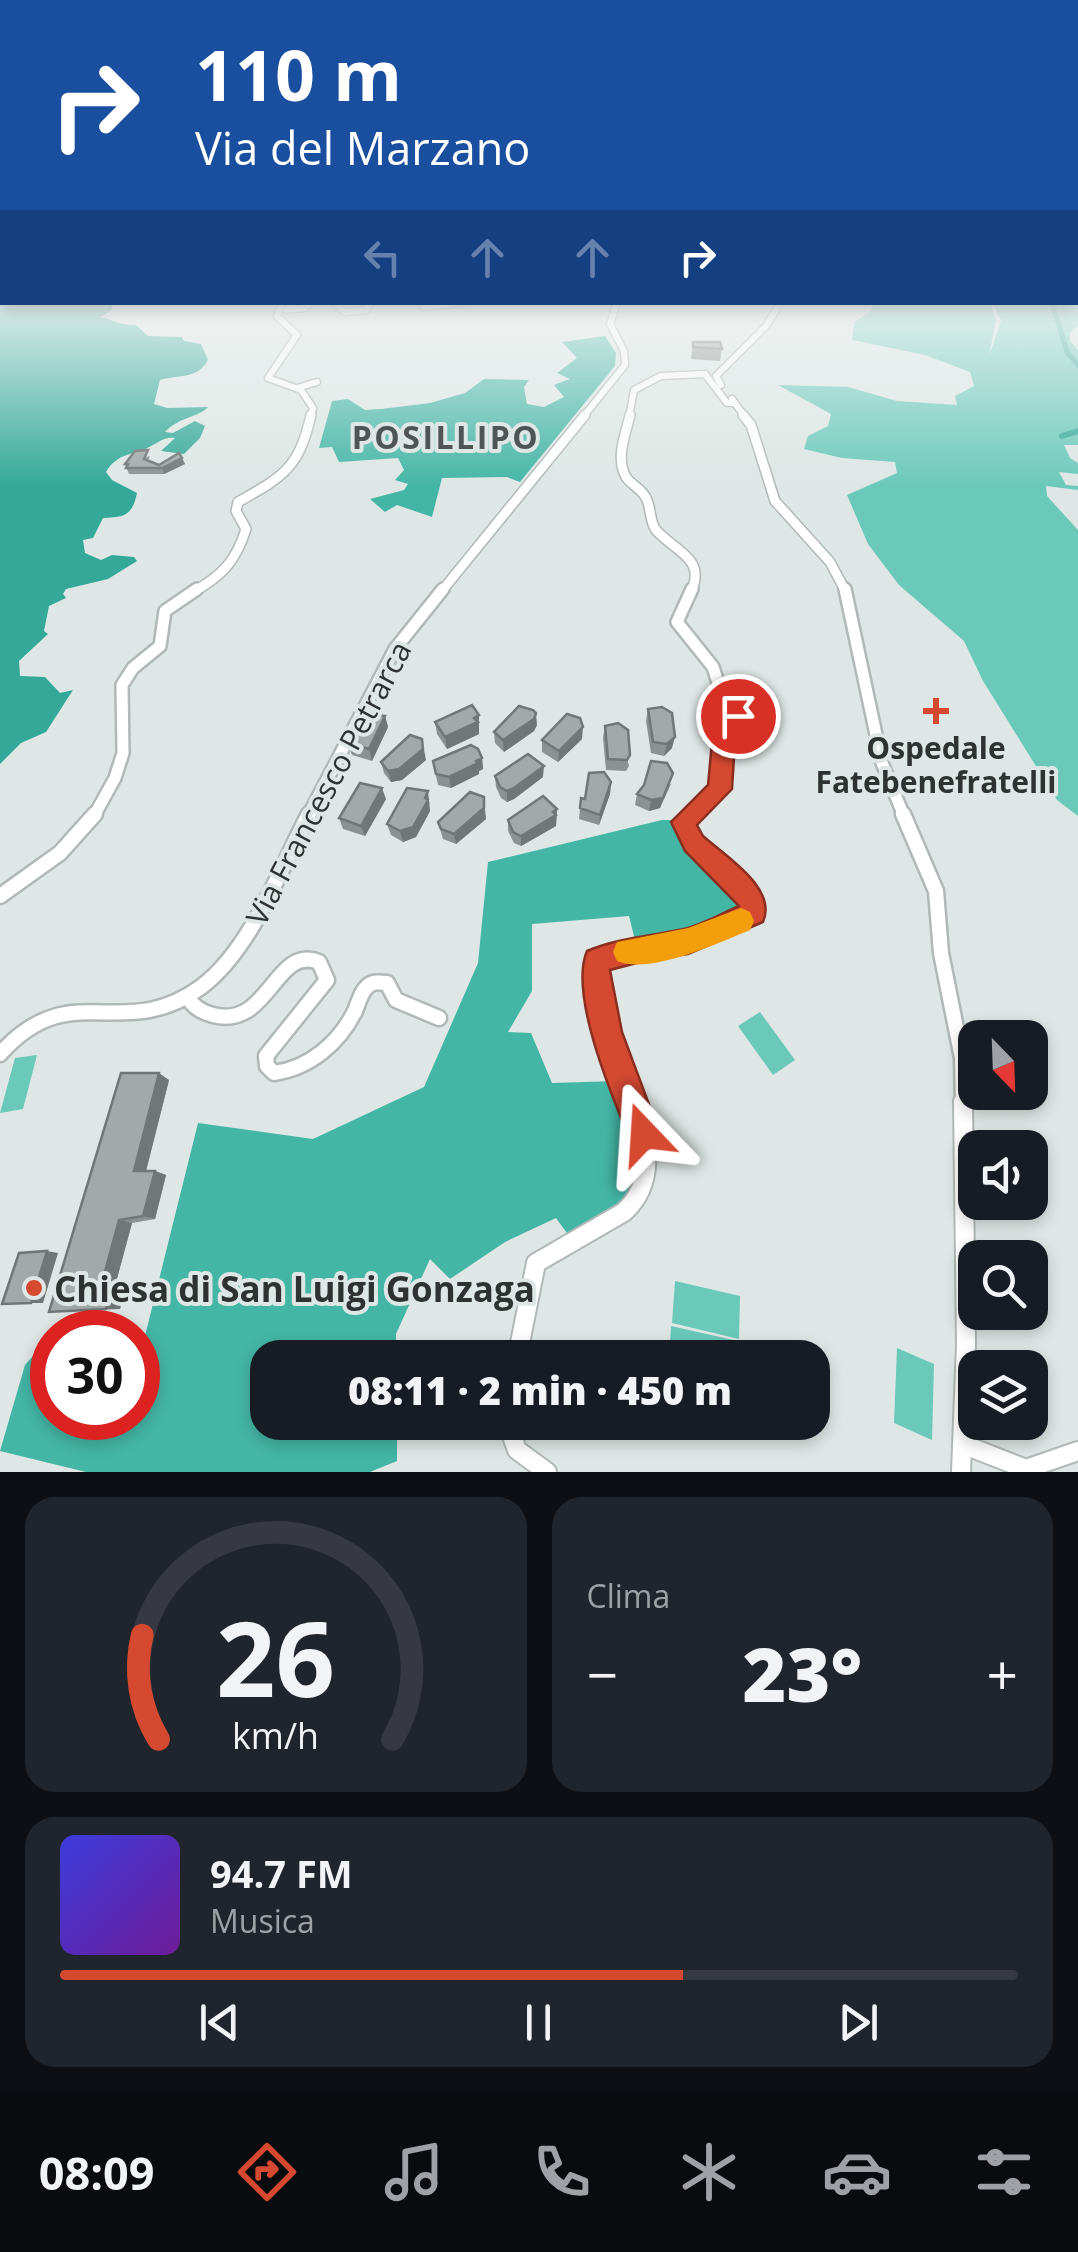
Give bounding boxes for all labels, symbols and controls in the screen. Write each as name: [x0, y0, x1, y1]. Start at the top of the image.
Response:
text: 110 m: [195, 26, 402, 122]
icon: right: [30, 40, 160, 170]
text: Via del Marzano: [195, 117, 530, 178]
icon: left: [355, 230, 410, 285]
icon: ahead: [460, 230, 515, 285]
icon: ahead: [565, 230, 620, 285]
icon: right: [670, 230, 725, 285]
district label: POSILLIPO: [352, 415, 540, 458]
street label: Via Francesco Petrarca: [236, 634, 420, 932]
pin: [696, 674, 781, 759]
icon: arrive: [711, 689, 766, 744]
marker: Ospedale Fatebenefratelli: [923, 698, 949, 724]
place label: Ospedale Fatebenefratelli: [815, 727, 1057, 802]
north arrow: [958, 1020, 1048, 1110]
map controls: [958, 1020, 1048, 1440]
position arrow: [592, 1082, 696, 1186]
button: sound: [958, 1130, 1048, 1220]
button: search: [958, 1240, 1048, 1330]
place label: Chiesa di San Luigi Gonzaga: [54, 1265, 535, 1312]
marker: Chiesa di San Luigi Gonzaga: [23, 1277, 45, 1299]
speed limit sign: 30: [30, 1310, 160, 1440]
button: layers: [958, 1350, 1048, 1440]
text: 08:11 · 2 min · 450 m: [348, 1364, 732, 1416]
text: Clima: [587, 1574, 670, 1617]
text: 26: [216, 1586, 335, 1727]
text: 23°: [742, 1622, 862, 1724]
text: −: [587, 1636, 618, 1711]
text: +: [987, 1636, 1018, 1711]
text: km/h: [232, 1711, 319, 1759]
text: 94.7 FM: [210, 1847, 353, 1899]
text: Musica: [210, 1899, 315, 1942]
icon: previous: [192, 1995, 247, 2050]
icon: pause: [511, 1995, 566, 2050]
icon: next: [831, 1995, 886, 2050]
icon: directions: [232, 2137, 302, 2207]
icon: music: [379, 2137, 449, 2207]
icon: phone: [527, 2137, 597, 2207]
icon: climate: [674, 2137, 744, 2207]
icon: car: [822, 2137, 892, 2207]
icon: filters: [969, 2137, 1039, 2207]
text: 08:09: [39, 2142, 154, 2203]

